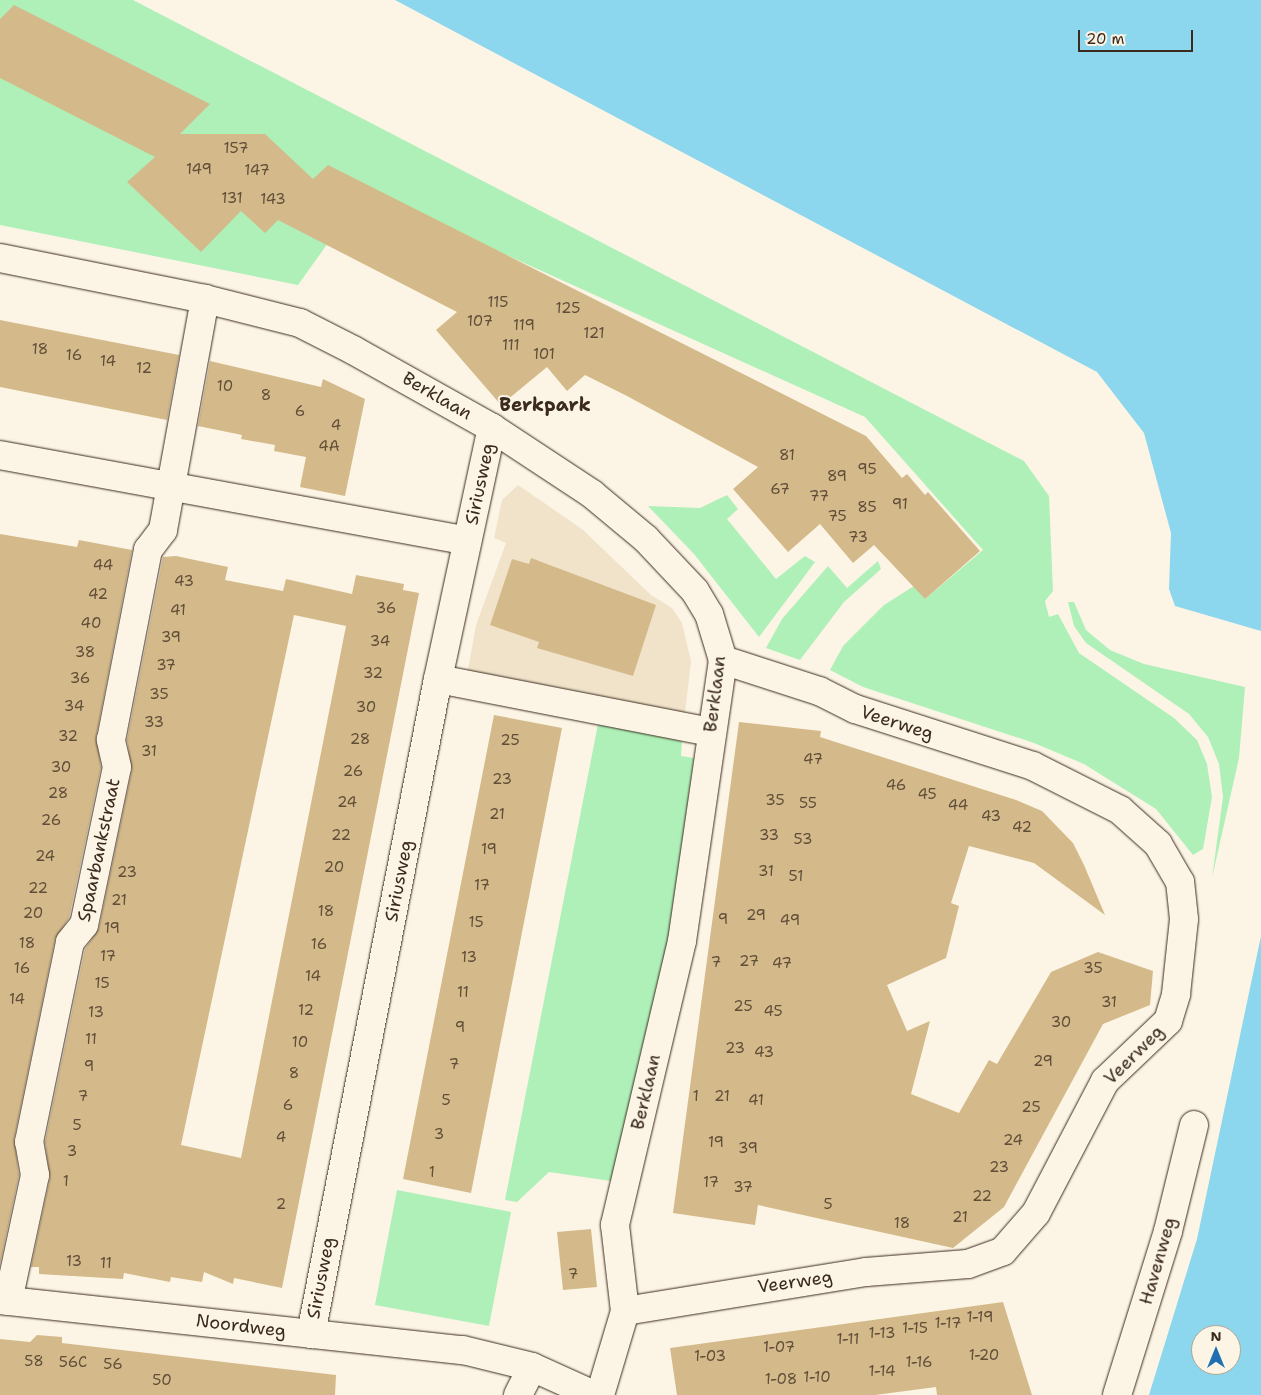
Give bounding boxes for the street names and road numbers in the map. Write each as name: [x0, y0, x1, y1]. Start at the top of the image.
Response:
street label: Berklaan: [398, 367, 476, 425]
street label: Siriusweg: [461, 441, 499, 527]
street label: Berklaan: [700, 655, 730, 733]
street label: Veerweg: [858, 701, 936, 745]
street label: Spaarbankstraat: [73, 776, 125, 924]
street label: Siriusweg: [381, 838, 417, 924]
street label: Veerweg: [1100, 1021, 1168, 1089]
street label: Berklaan: [627, 1052, 665, 1132]
street label: Havenweg: [1135, 1215, 1181, 1307]
street label: Siriusweg: [303, 1235, 339, 1321]
street label: Veerweg: [756, 1266, 834, 1298]
street label: Noordweg: [195, 1310, 287, 1342]

